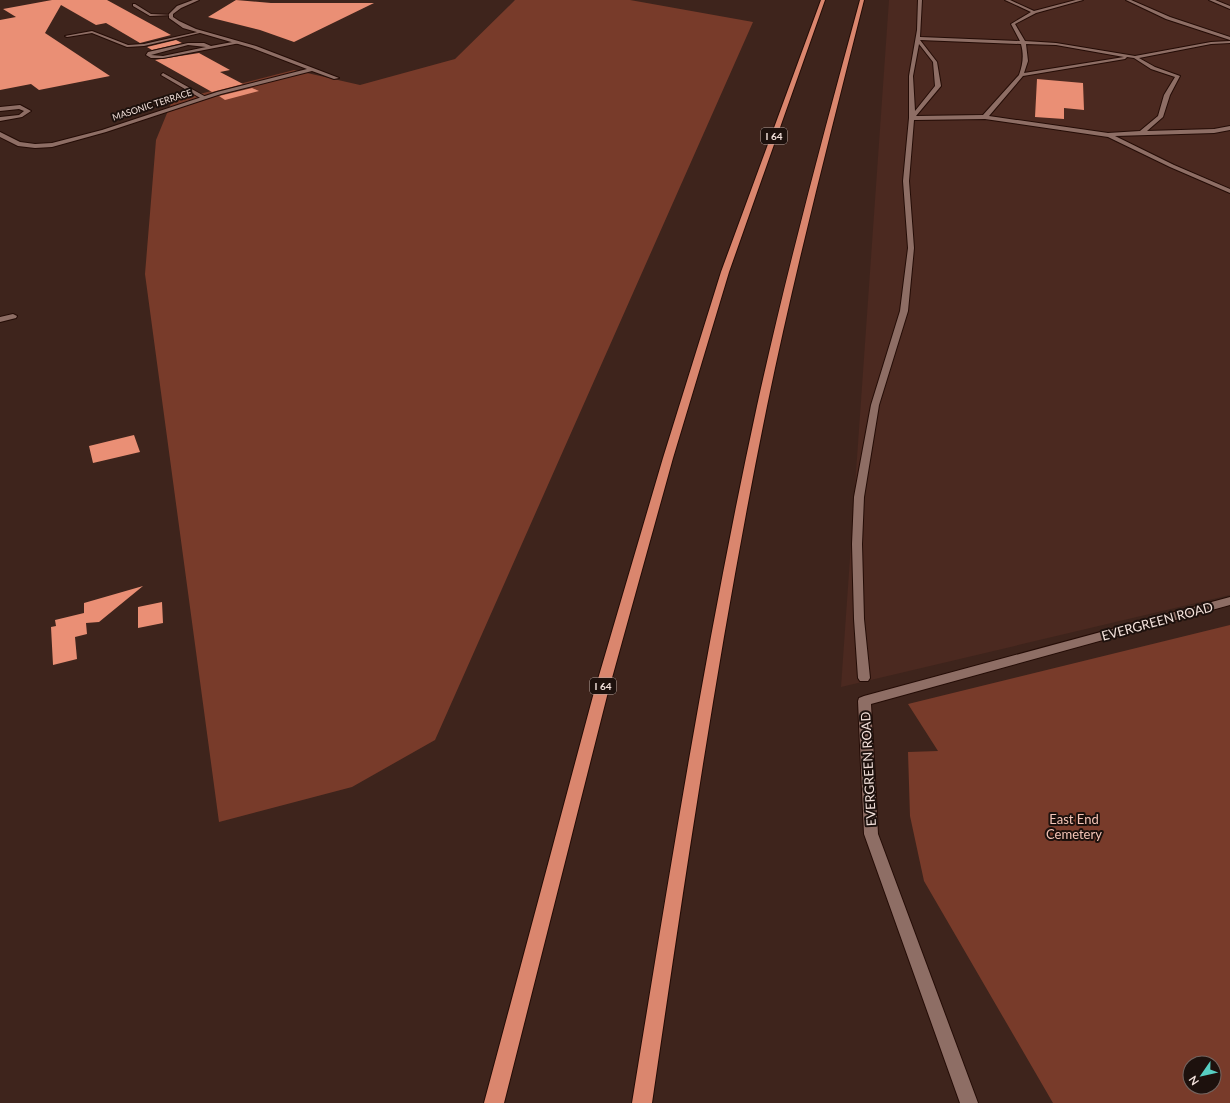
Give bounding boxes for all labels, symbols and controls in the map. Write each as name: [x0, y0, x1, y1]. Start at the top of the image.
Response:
street label: MASONIC TERRACE: [111, 86, 193, 123]
road number: I 64: [761, 128, 787, 144]
street label: EVERGREEN ROAD: [1100, 598, 1215, 644]
road number: I 64: [590, 678, 616, 694]
street label: EVERGREEN ROAD: [857, 711, 879, 827]
park label: East End Cemetery: [1046, 811, 1102, 842]
north arrow: [1182, 1055, 1222, 1095]
text: N: [1186, 1074, 1201, 1088]

